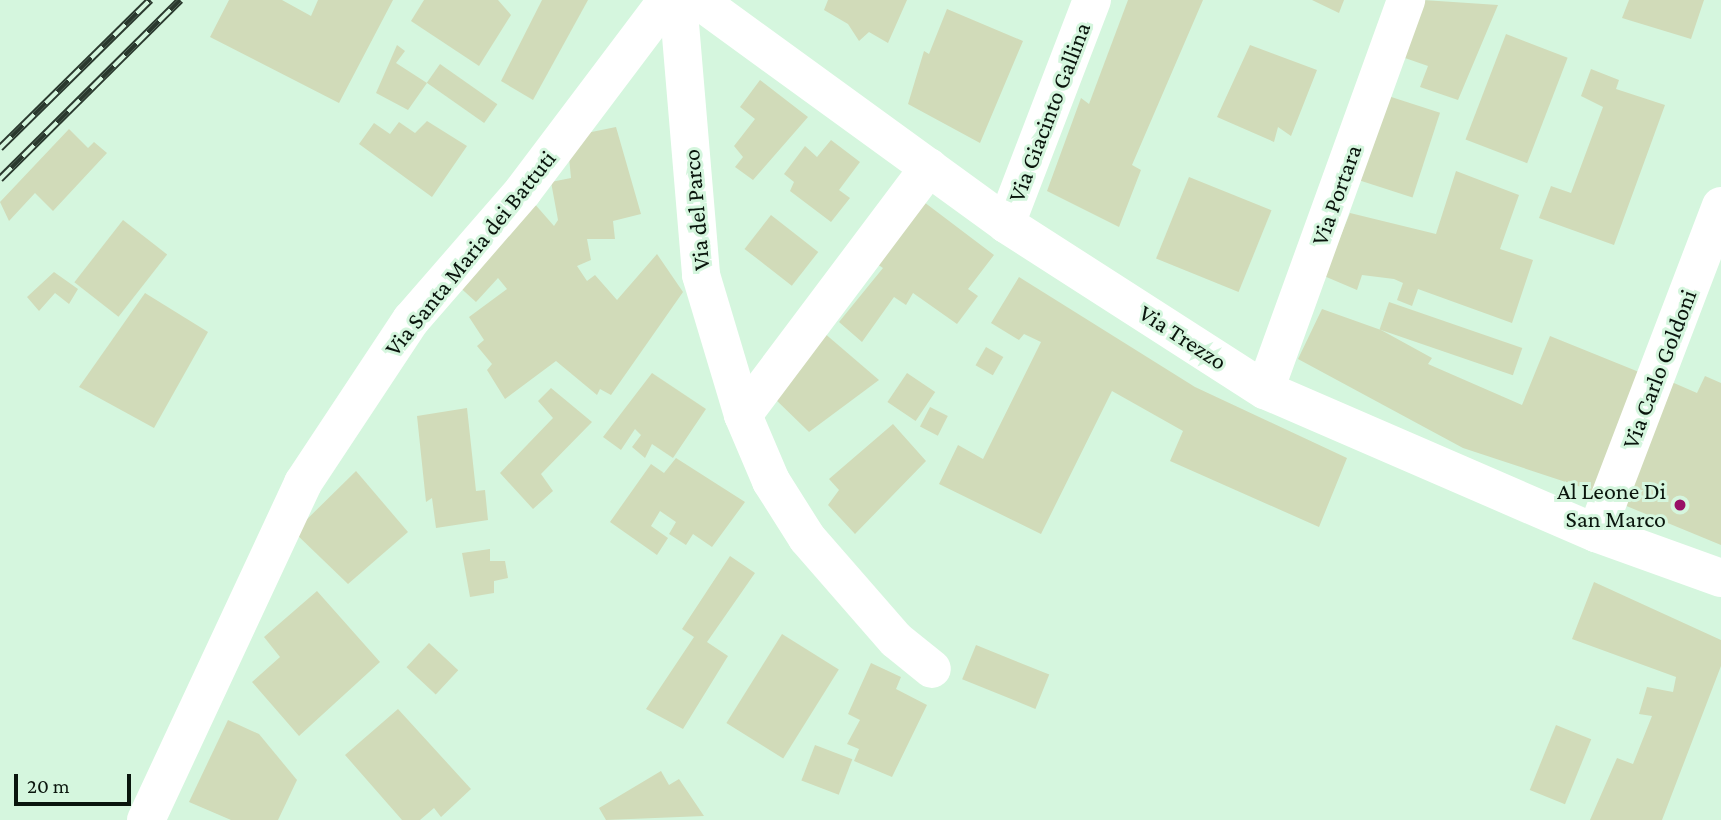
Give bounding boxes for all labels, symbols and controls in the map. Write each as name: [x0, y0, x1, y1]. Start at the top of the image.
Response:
street label: Via Giacinto Gallina: [1001, 18, 1097, 206]
street label: Via Portara: [1304, 141, 1368, 249]
street label: Via Santa Maria dei Battuti: [378, 144, 562, 362]
street label: Via del Parco: [676, 148, 716, 272]
street label: Via Carlo Goldoni: [1615, 285, 1703, 453]
street label: Via Trezzo: [1134, 298, 1232, 376]
place label: Al Leone Di San Marco: [1557, 477, 1666, 533]
marker: Al Leone Di San Marco: [1672, 497, 1688, 513]
scale bar: [18, 760, 135, 804]
text: 20 m: [27, 774, 70, 798]

